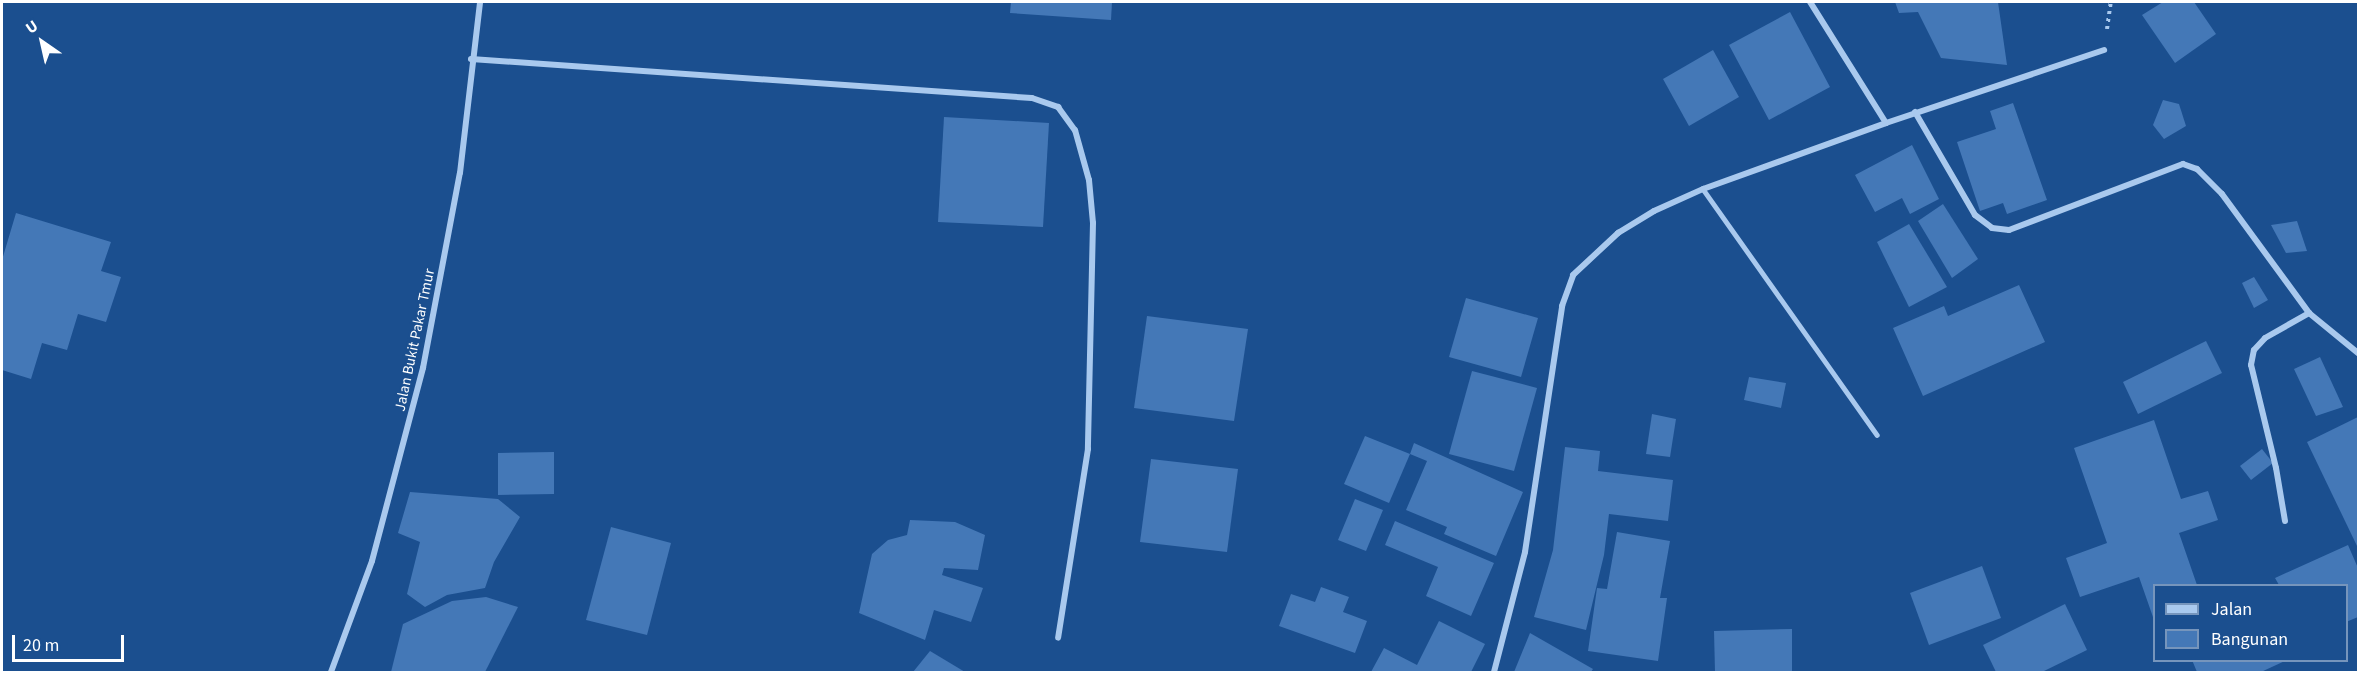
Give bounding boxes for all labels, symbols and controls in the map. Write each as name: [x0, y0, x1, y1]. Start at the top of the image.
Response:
north arrow: [12, 12, 72, 72]
text: U: [21, 15, 42, 39]
street label: Jalan Bukit Pakar Tmur: [391, 267, 439, 413]
legend: [2153, 584, 2348, 662]
text: Jalan: [2211, 597, 2252, 622]
scale bar: [15, 623, 128, 661]
text: Bangunan: [2211, 627, 2288, 652]
text: 20 m: [23, 633, 59, 658]

